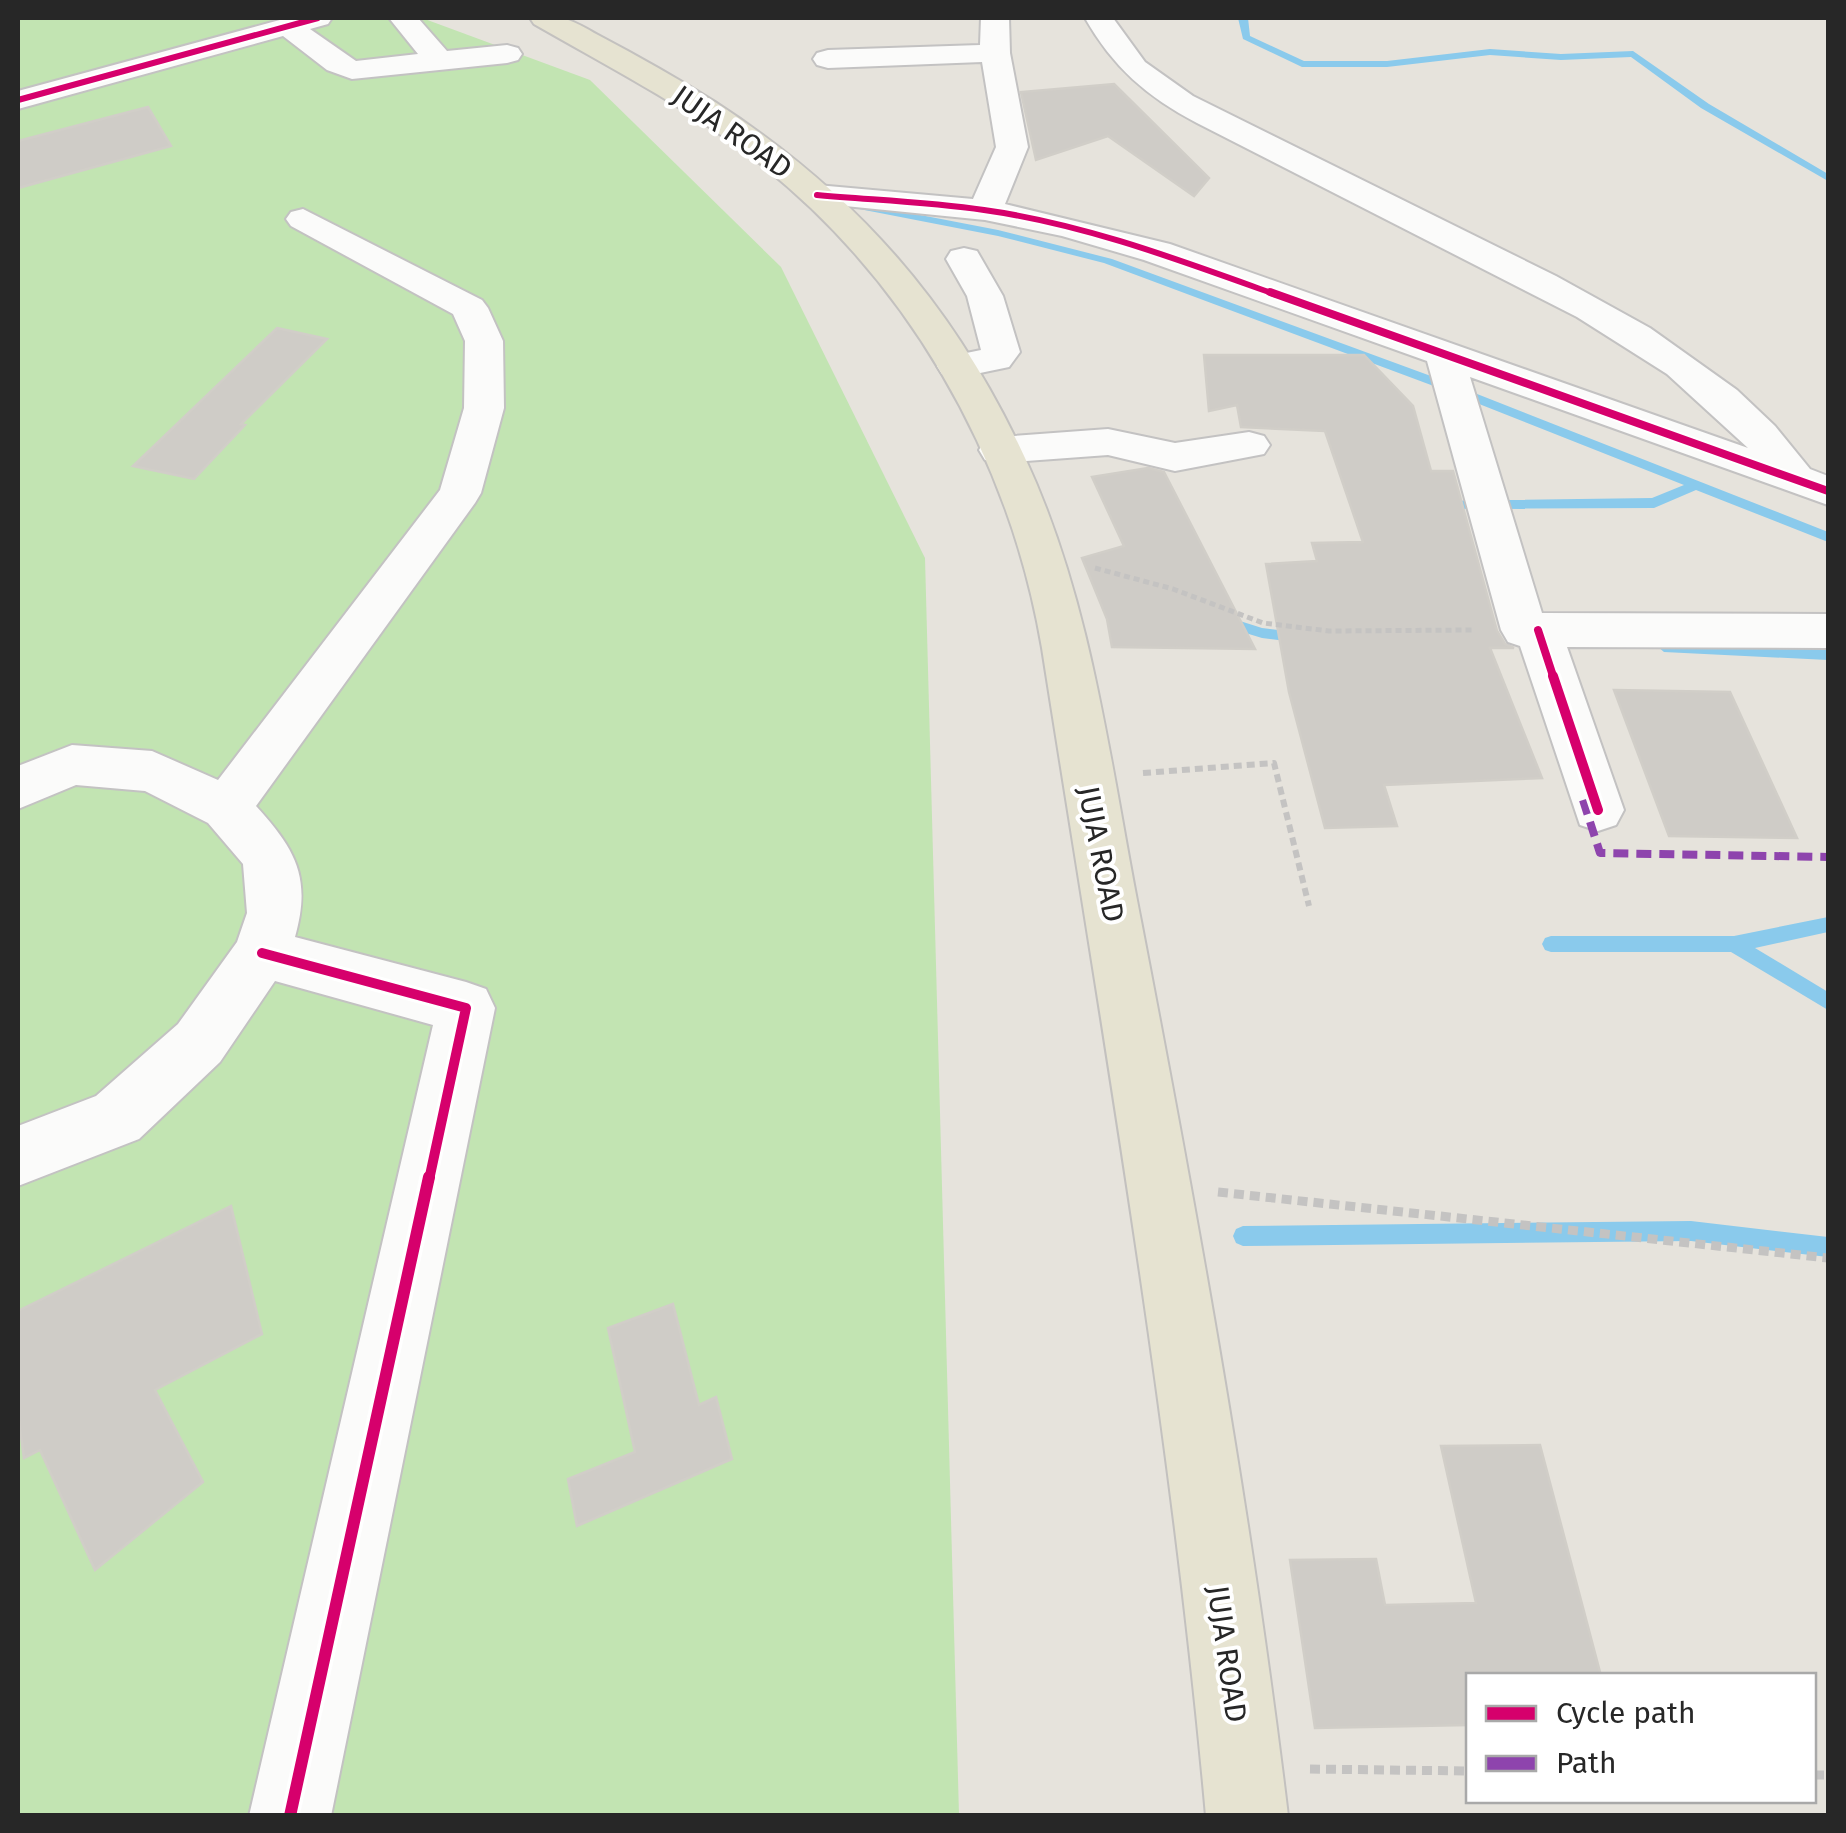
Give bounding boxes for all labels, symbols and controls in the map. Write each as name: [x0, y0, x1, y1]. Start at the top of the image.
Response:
street label: JUJA ROAD: [665, 78, 799, 186]
street label: JUJA ROAD: [1070, 783, 1132, 925]
street label: JUJA ROAD: [1200, 1583, 1254, 1725]
legend: [1466, 1673, 1816, 1803]
text: Cycle path: [1556, 1695, 1695, 1731]
text: Path: [1556, 1745, 1617, 1781]

